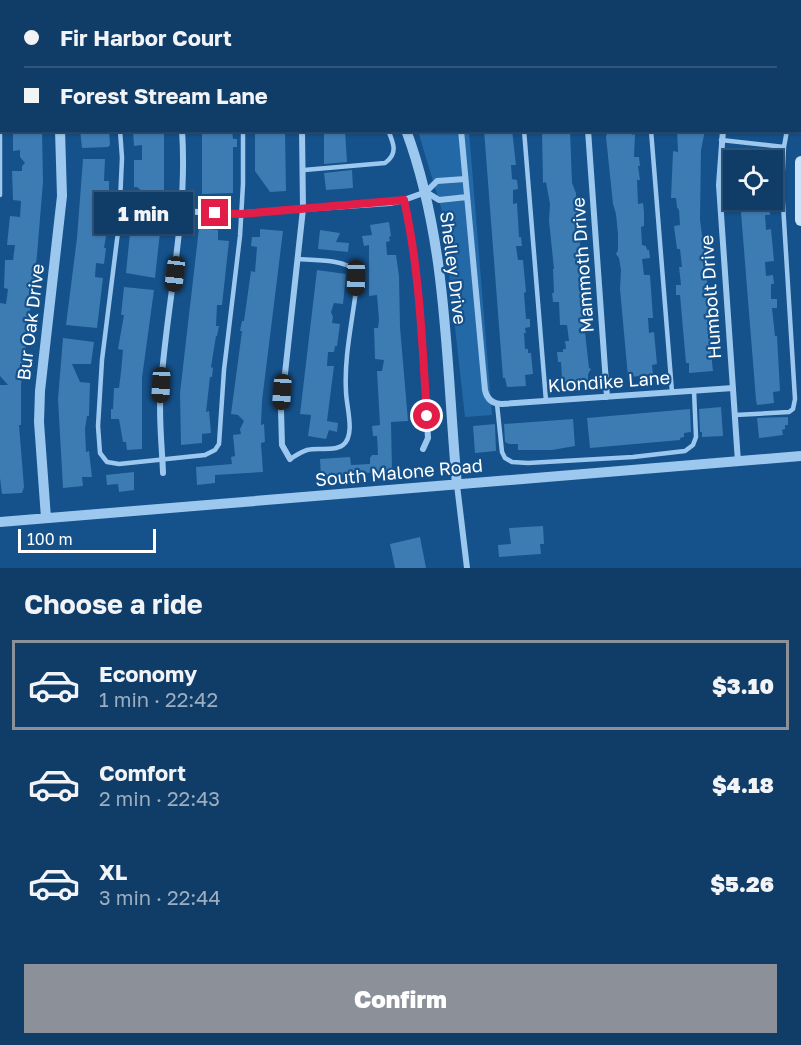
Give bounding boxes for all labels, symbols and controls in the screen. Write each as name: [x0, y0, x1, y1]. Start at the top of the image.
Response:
text: Fir Harbor Court: [60, 24, 232, 51]
text: Forest Stream Lane: [60, 82, 268, 109]
map controls: [723, 150, 783, 210]
button: locate: [723, 150, 783, 210]
callout: 1 min: [95, 192, 194, 234]
street label: Mammoth Drive: [566, 197, 598, 334]
route end: [201, 199, 228, 226]
text: 1 min: [118, 201, 169, 225]
street label: Shelley Drive: [436, 210, 472, 326]
street label: Humbolt Drive: [695, 234, 725, 360]
car: [164, 255, 186, 293]
car: [347, 260, 365, 296]
street label: Bur Oak Drive: [12, 262, 48, 381]
street label: Klondike Lane: [547, 366, 671, 396]
car: [151, 367, 171, 403]
car: [272, 373, 292, 411]
route start: [413, 402, 440, 429]
street label: South Malone Road: [314, 454, 484, 490]
scale bar: [18, 526, 156, 554]
text: 100 m: [27, 529, 73, 549]
text: Choose a ride: [24, 588, 203, 620]
icon: car: [27, 658, 81, 712]
text: Economy: [99, 660, 197, 687]
text: $3.10: [712, 672, 774, 699]
text: 1 min · 22:42: [99, 687, 218, 711]
icon: car: [27, 757, 81, 811]
text: Comfort: [99, 759, 186, 786]
text: $4.18: [712, 771, 774, 798]
text: 2 min · 22:43: [99, 786, 220, 810]
icon: car: [27, 856, 81, 910]
text: XL: [99, 858, 127, 885]
text: $5.26: [710, 870, 774, 897]
text: 3 min · 22:44: [99, 885, 221, 909]
button: Confirm: [24, 964, 777, 1033]

